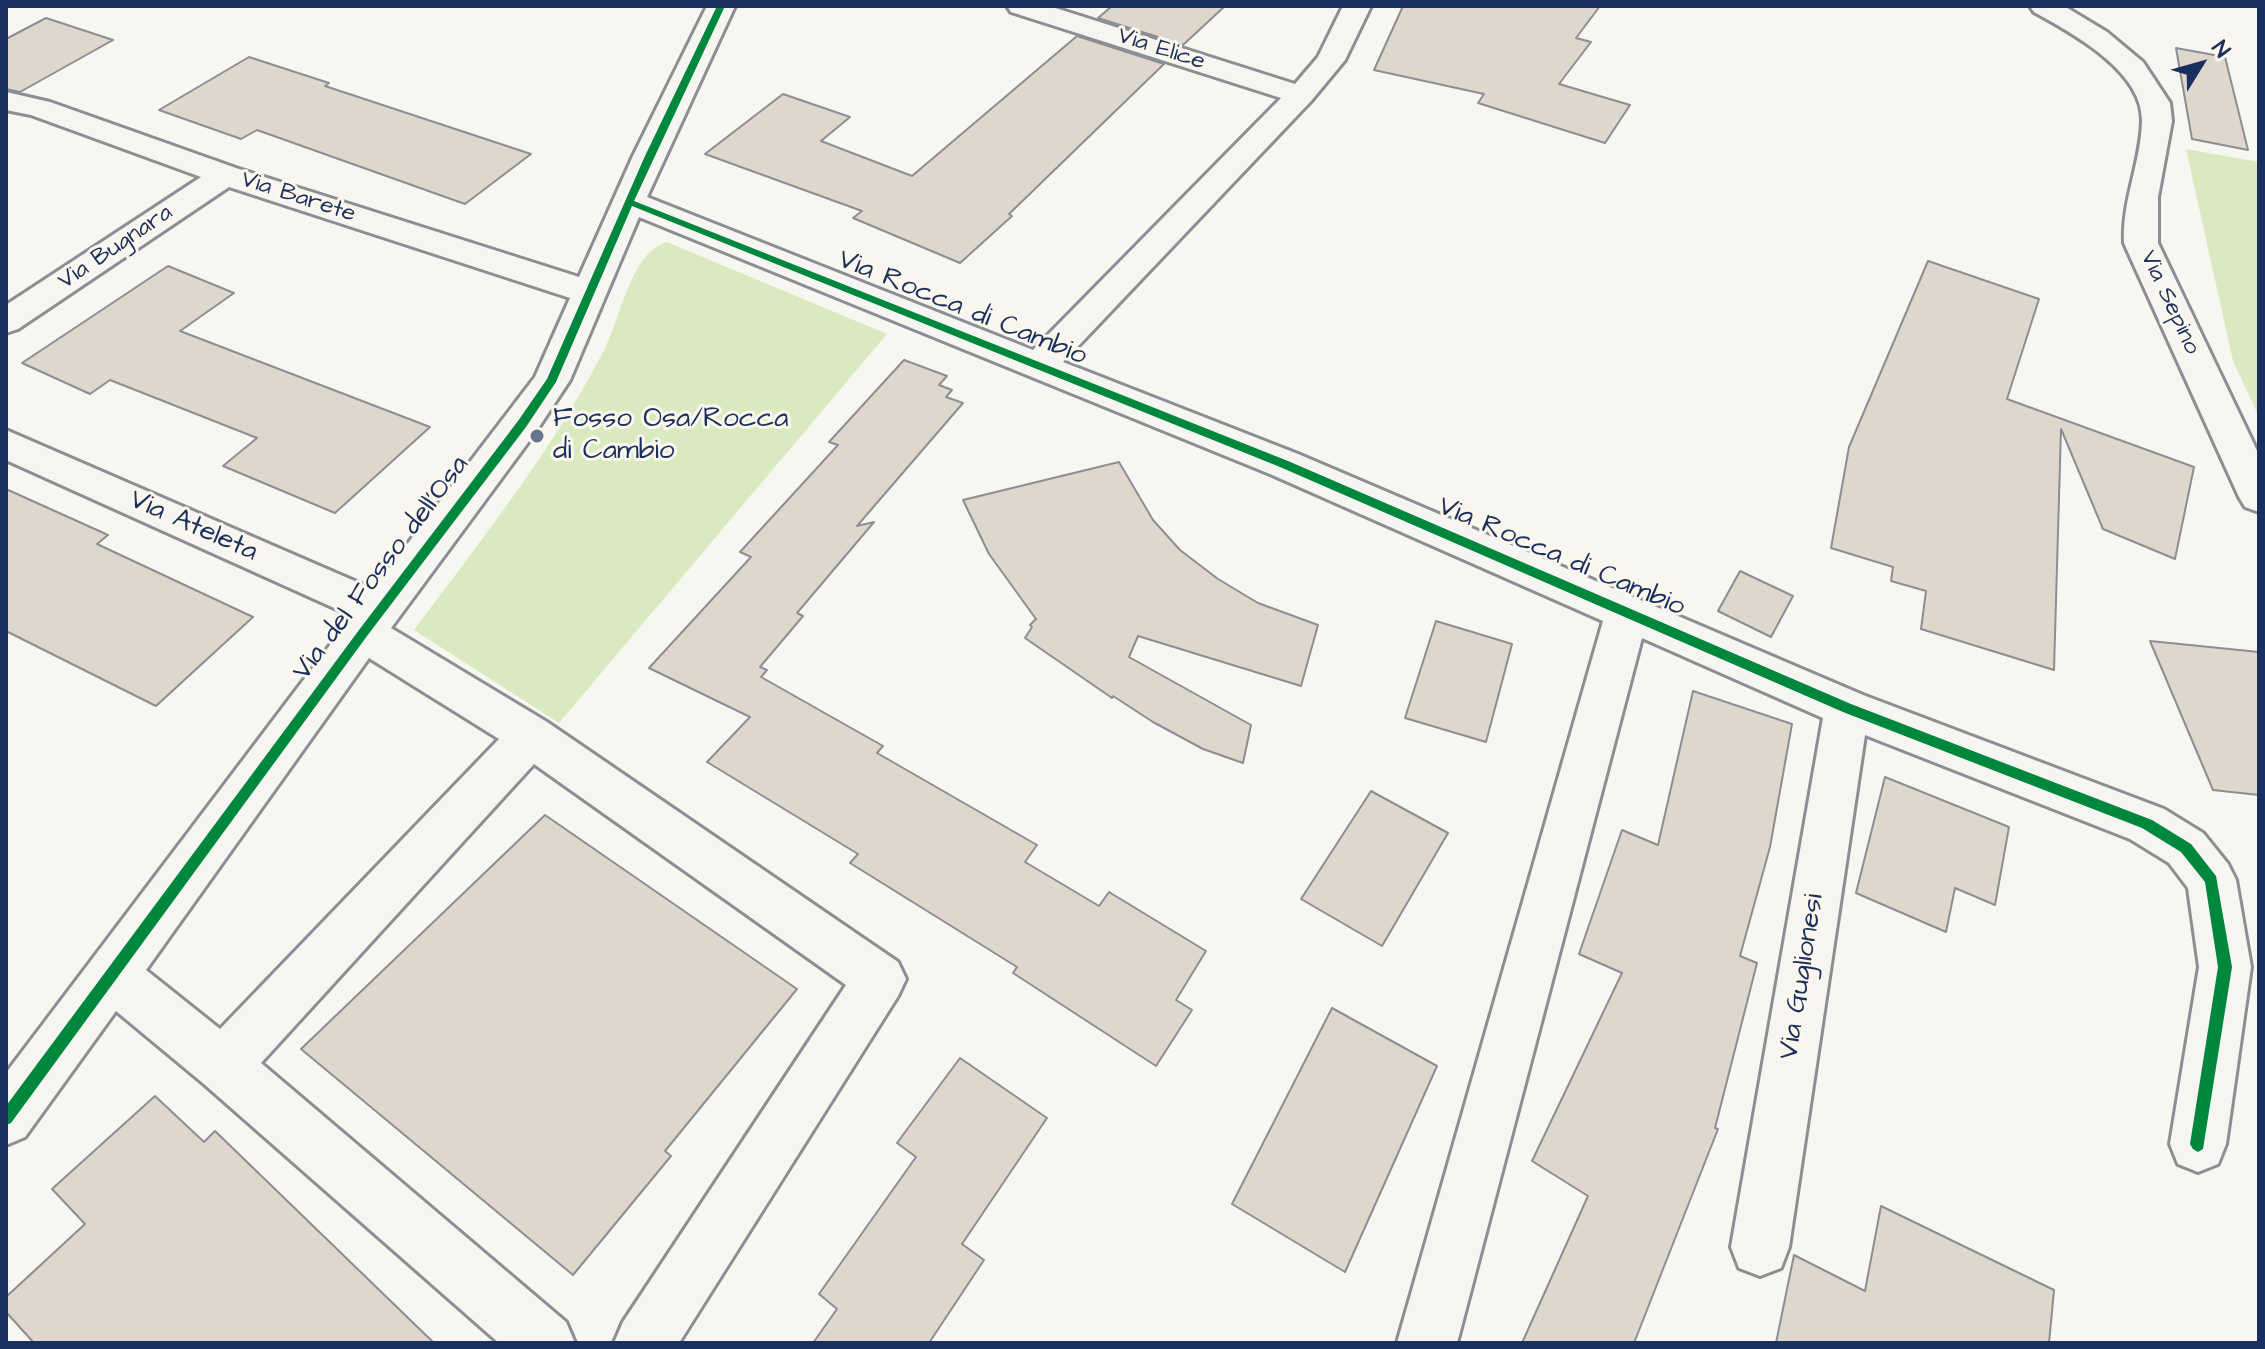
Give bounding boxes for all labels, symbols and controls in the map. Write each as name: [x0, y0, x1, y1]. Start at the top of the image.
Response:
street label: Via Elice: [1114, 22, 1208, 78]
north arrow: [2161, 24, 2241, 104]
text: N: [2204, 34, 2237, 64]
street label: Via Barete: [237, 166, 359, 230]
street label: Via Bugnara: [53, 199, 179, 297]
street label: Via Rocca di Cambio: [833, 244, 1091, 374]
street label: Via Sepino: [2132, 246, 2206, 360]
place label: Fosso Osa/Rocca di Cambio: [553, 403, 788, 469]
marker: Fosso Osa/Rocca di Cambio: [528, 427, 546, 445]
street label: Via del Fosso dell'Osa: [287, 450, 477, 688]
street label: Via Ateleta: [124, 484, 262, 570]
street label: Via Rocca di Cambio: [1432, 491, 1690, 625]
street label: Via Guglionesi: [1773, 892, 1833, 1062]

